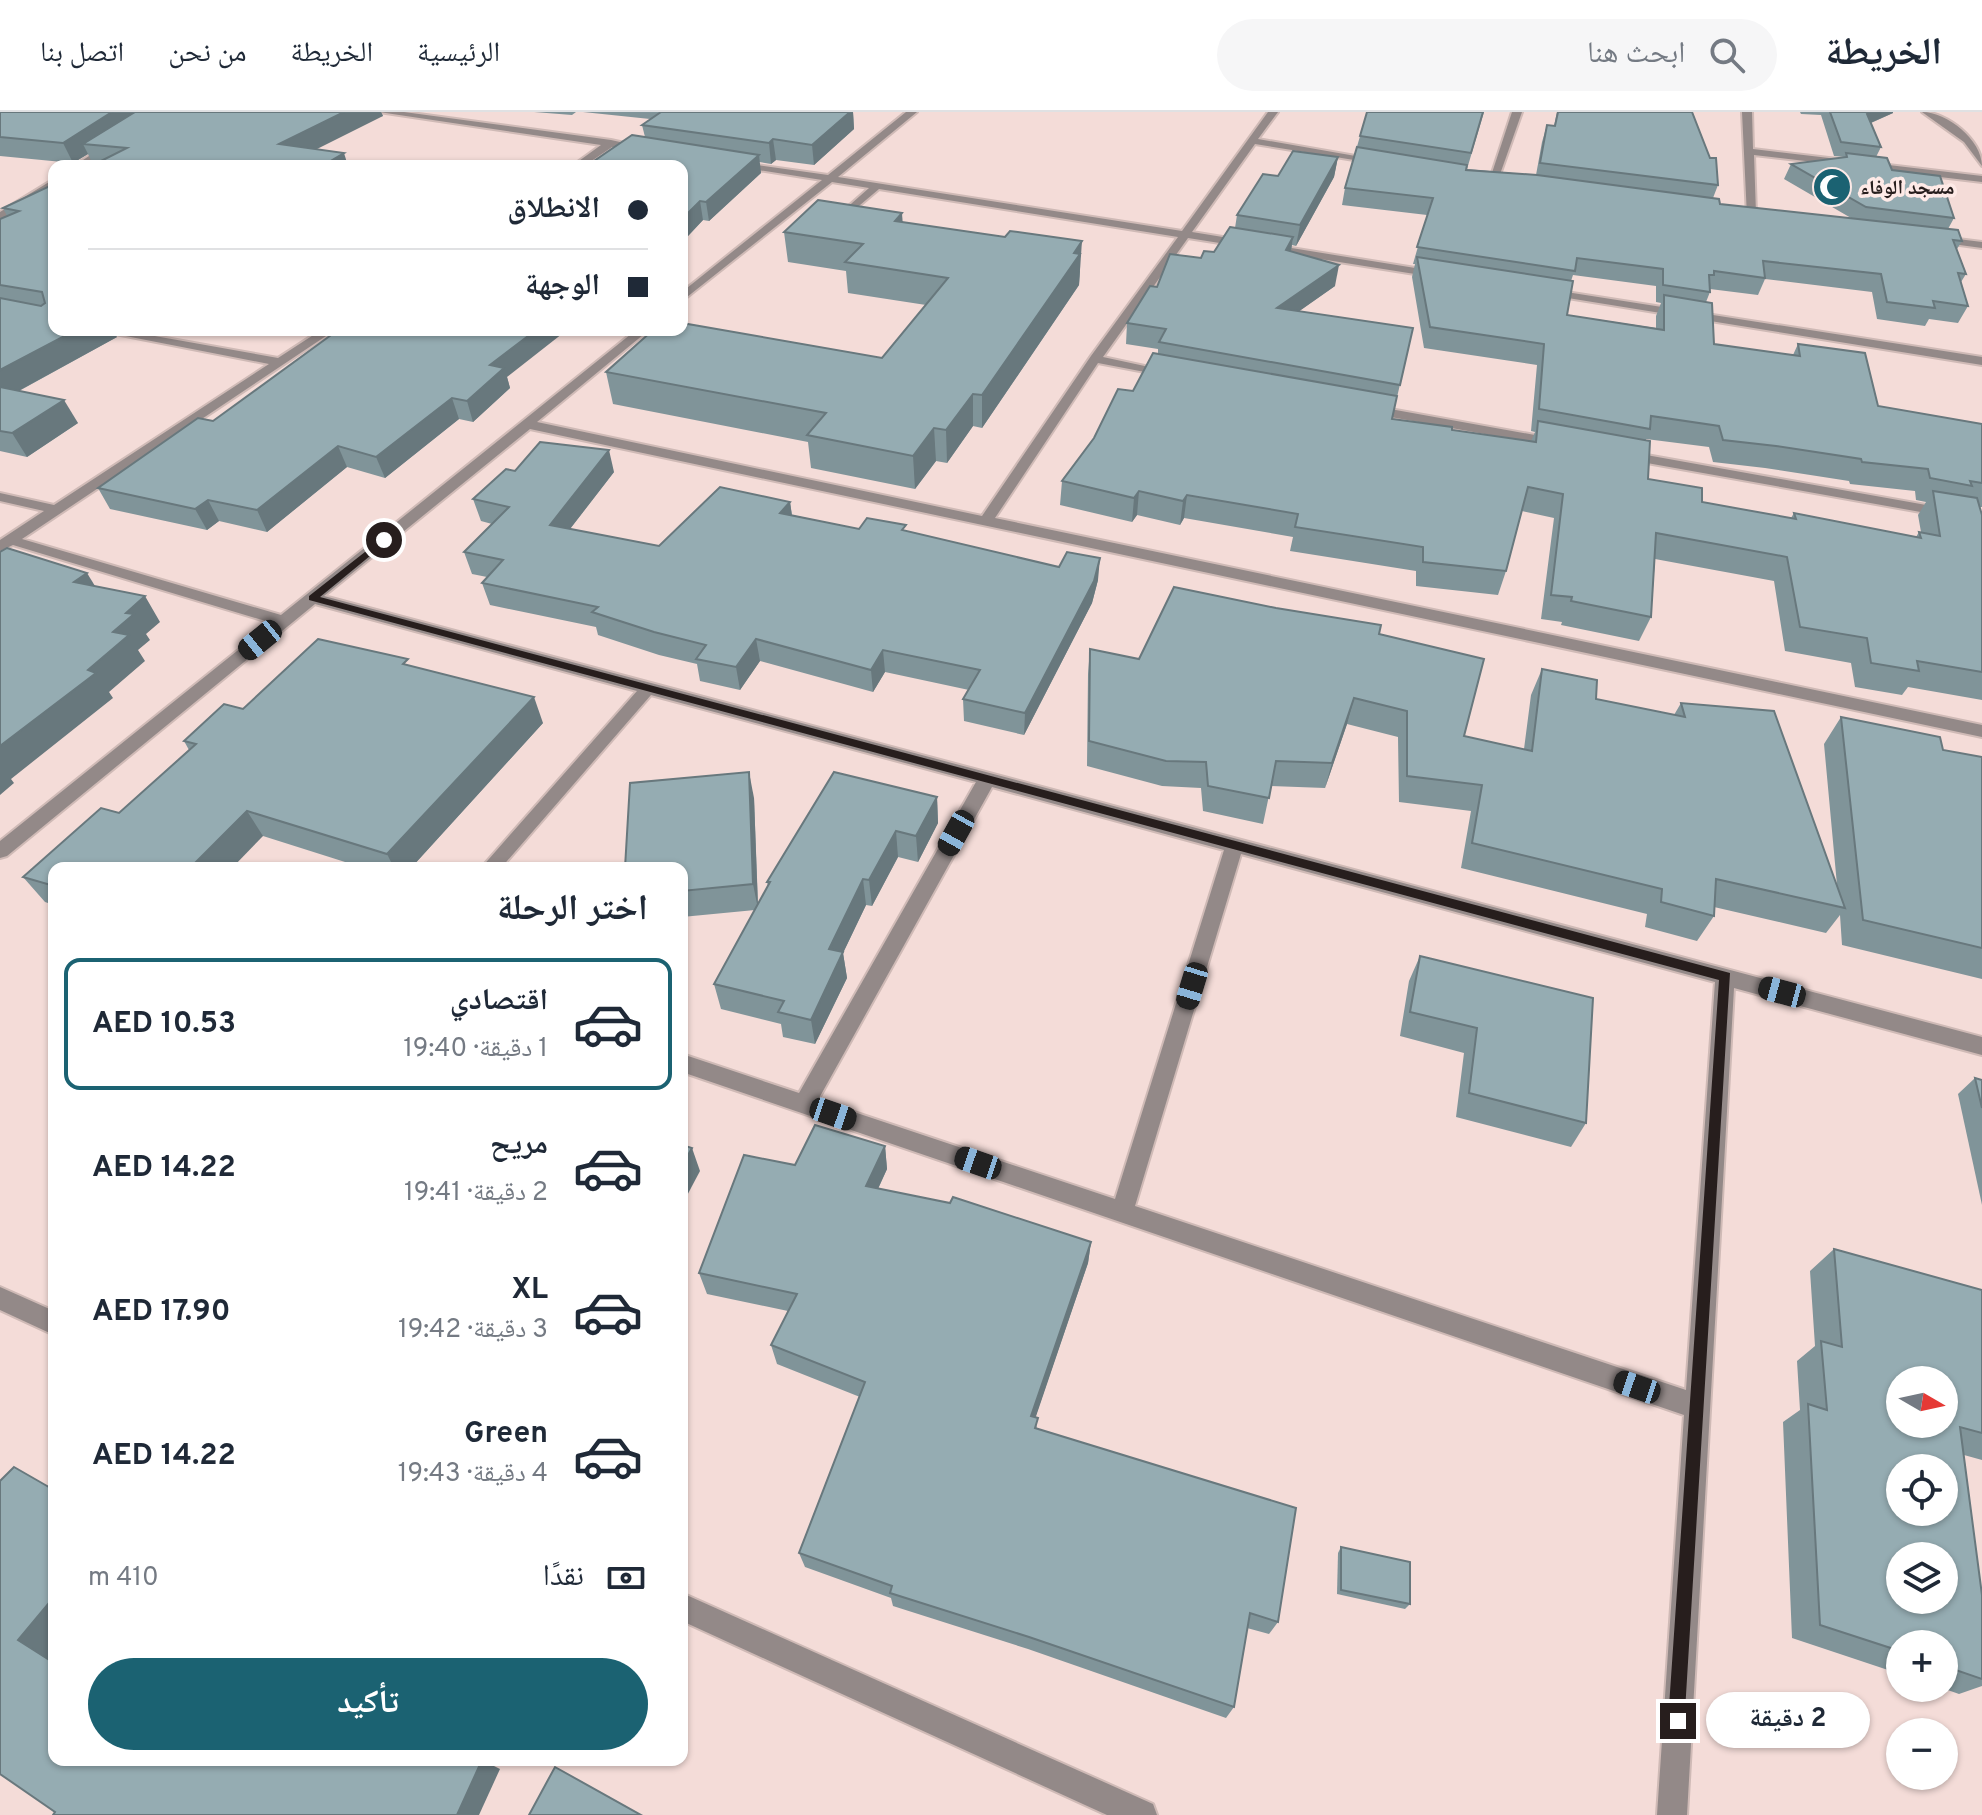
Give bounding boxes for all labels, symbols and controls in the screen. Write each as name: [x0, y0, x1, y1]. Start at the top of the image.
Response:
search box: [1217, 19, 1777, 91]
text: الخريطة: [1825, 30, 1942, 79]
icon: search: [1705, 33, 1749, 77]
text: اتصل بنا: [40, 36, 124, 72]
text: من نحن: [168, 36, 247, 72]
text: الخريطة: [291, 36, 373, 72]
text: الرئيسية: [417, 36, 500, 72]
text: ابحث هنا: [1587, 36, 1685, 73]
mosque icon: مسجد الوفاء: [1811, 166, 1853, 208]
place label: مسجد الوفاء: [1860, 176, 1954, 202]
text: الانطلاق: [507, 191, 600, 228]
text: الوجهة: [525, 268, 600, 305]
route start: [366, 522, 402, 558]
car: [234, 616, 286, 664]
car: [934, 806, 978, 860]
text: اختر الرحلة: [497, 887, 648, 933]
car: [1174, 960, 1210, 1012]
car: [1756, 974, 1808, 1010]
text: اقتصادي: [450, 983, 548, 1020]
icon: car: [572, 988, 644, 1060]
text: AED 10.53: [92, 1006, 236, 1043]
text: 1 دقيقة · 19:40: [403, 1033, 548, 1066]
car: [806, 1095, 860, 1133]
text: مريح: [490, 1127, 548, 1164]
icon: car: [572, 1132, 644, 1204]
car: [951, 1144, 1005, 1182]
text: AED 14.22: [92, 1150, 236, 1187]
text: 2 دقيقة · 19:41: [404, 1177, 548, 1210]
text: XL: [511, 1272, 548, 1309]
icon: car: [572, 1276, 644, 1348]
text: AED 17.90: [92, 1294, 230, 1331]
text: 3 دقيقة · 19:42: [398, 1314, 548, 1347]
north arrow: [1886, 1366, 1958, 1438]
map controls: [1886, 1366, 1958, 1790]
car: [1610, 1368, 1664, 1406]
text: Green: [464, 1416, 548, 1453]
icon: car: [572, 1420, 644, 1492]
text: AED 14.22: [92, 1438, 236, 1475]
button: locate: [1886, 1454, 1958, 1526]
text: 4 دقيقة · 19:43: [398, 1458, 548, 1491]
button: layers: [1886, 1542, 1958, 1614]
icon: cash: [604, 1556, 648, 1600]
text: نقدًا: [543, 1559, 584, 1596]
text: 410 m: [88, 1562, 159, 1595]
button: +: [1886, 1630, 1958, 1702]
button: تأكيد: [88, 1658, 648, 1750]
callout: 2 دقيقة: [1706, 1693, 1870, 1749]
route end: [1660, 1703, 1696, 1739]
text: 2 دقيقة: [1749, 1703, 1827, 1736]
button: −: [1886, 1718, 1958, 1790]

